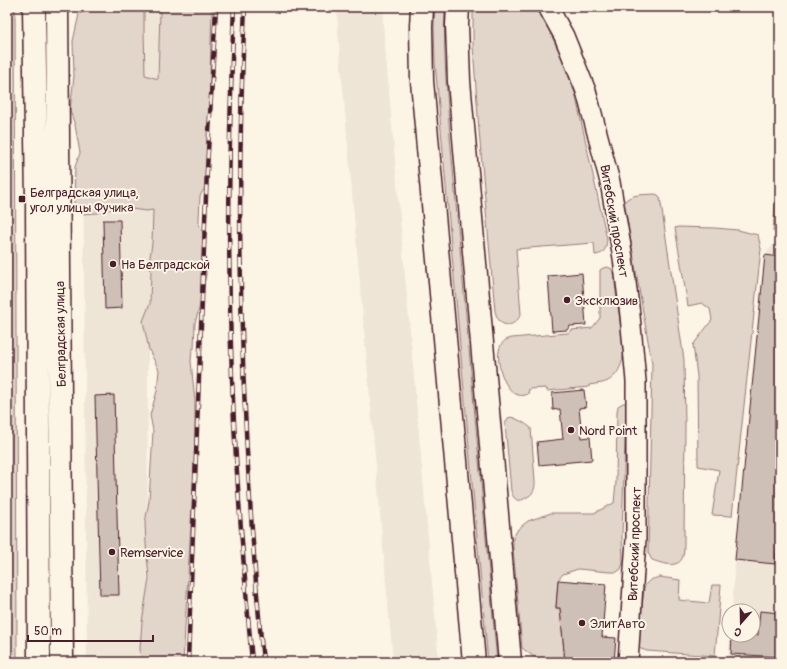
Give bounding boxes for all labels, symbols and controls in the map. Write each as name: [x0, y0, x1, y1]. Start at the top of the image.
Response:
street label: Витебский проспект: [596, 164, 632, 279]
place label: Белградская улица, угол улицы Фучика: [29, 185, 139, 216]
marker: Белградская улица, угол улицы Фучика: [17, 194, 27, 204]
place label: На Белградской: [121, 257, 210, 273]
marker: На Белградской: [108, 259, 118, 269]
street label: Белградская улица: [52, 281, 70, 387]
place label: Эксклюзив: [575, 293, 638, 309]
marker: Эксклюзив: [562, 295, 572, 305]
place label: Nord Point: [579, 423, 638, 439]
marker: Nord Point: [566, 425, 576, 435]
street label: Витебский проспект: [625, 486, 645, 601]
place label: Remservice: [120, 545, 184, 561]
marker: Remservice: [107, 547, 117, 557]
north arrow: [721, 603, 761, 643]
place label: ЭлитАвто: [590, 616, 645, 632]
scale bar: [28, 617, 153, 643]
marker: ЭлитАвто: [577, 618, 587, 628]
text: 50 m: [34, 624, 62, 639]
text: С: [732, 625, 743, 639]

